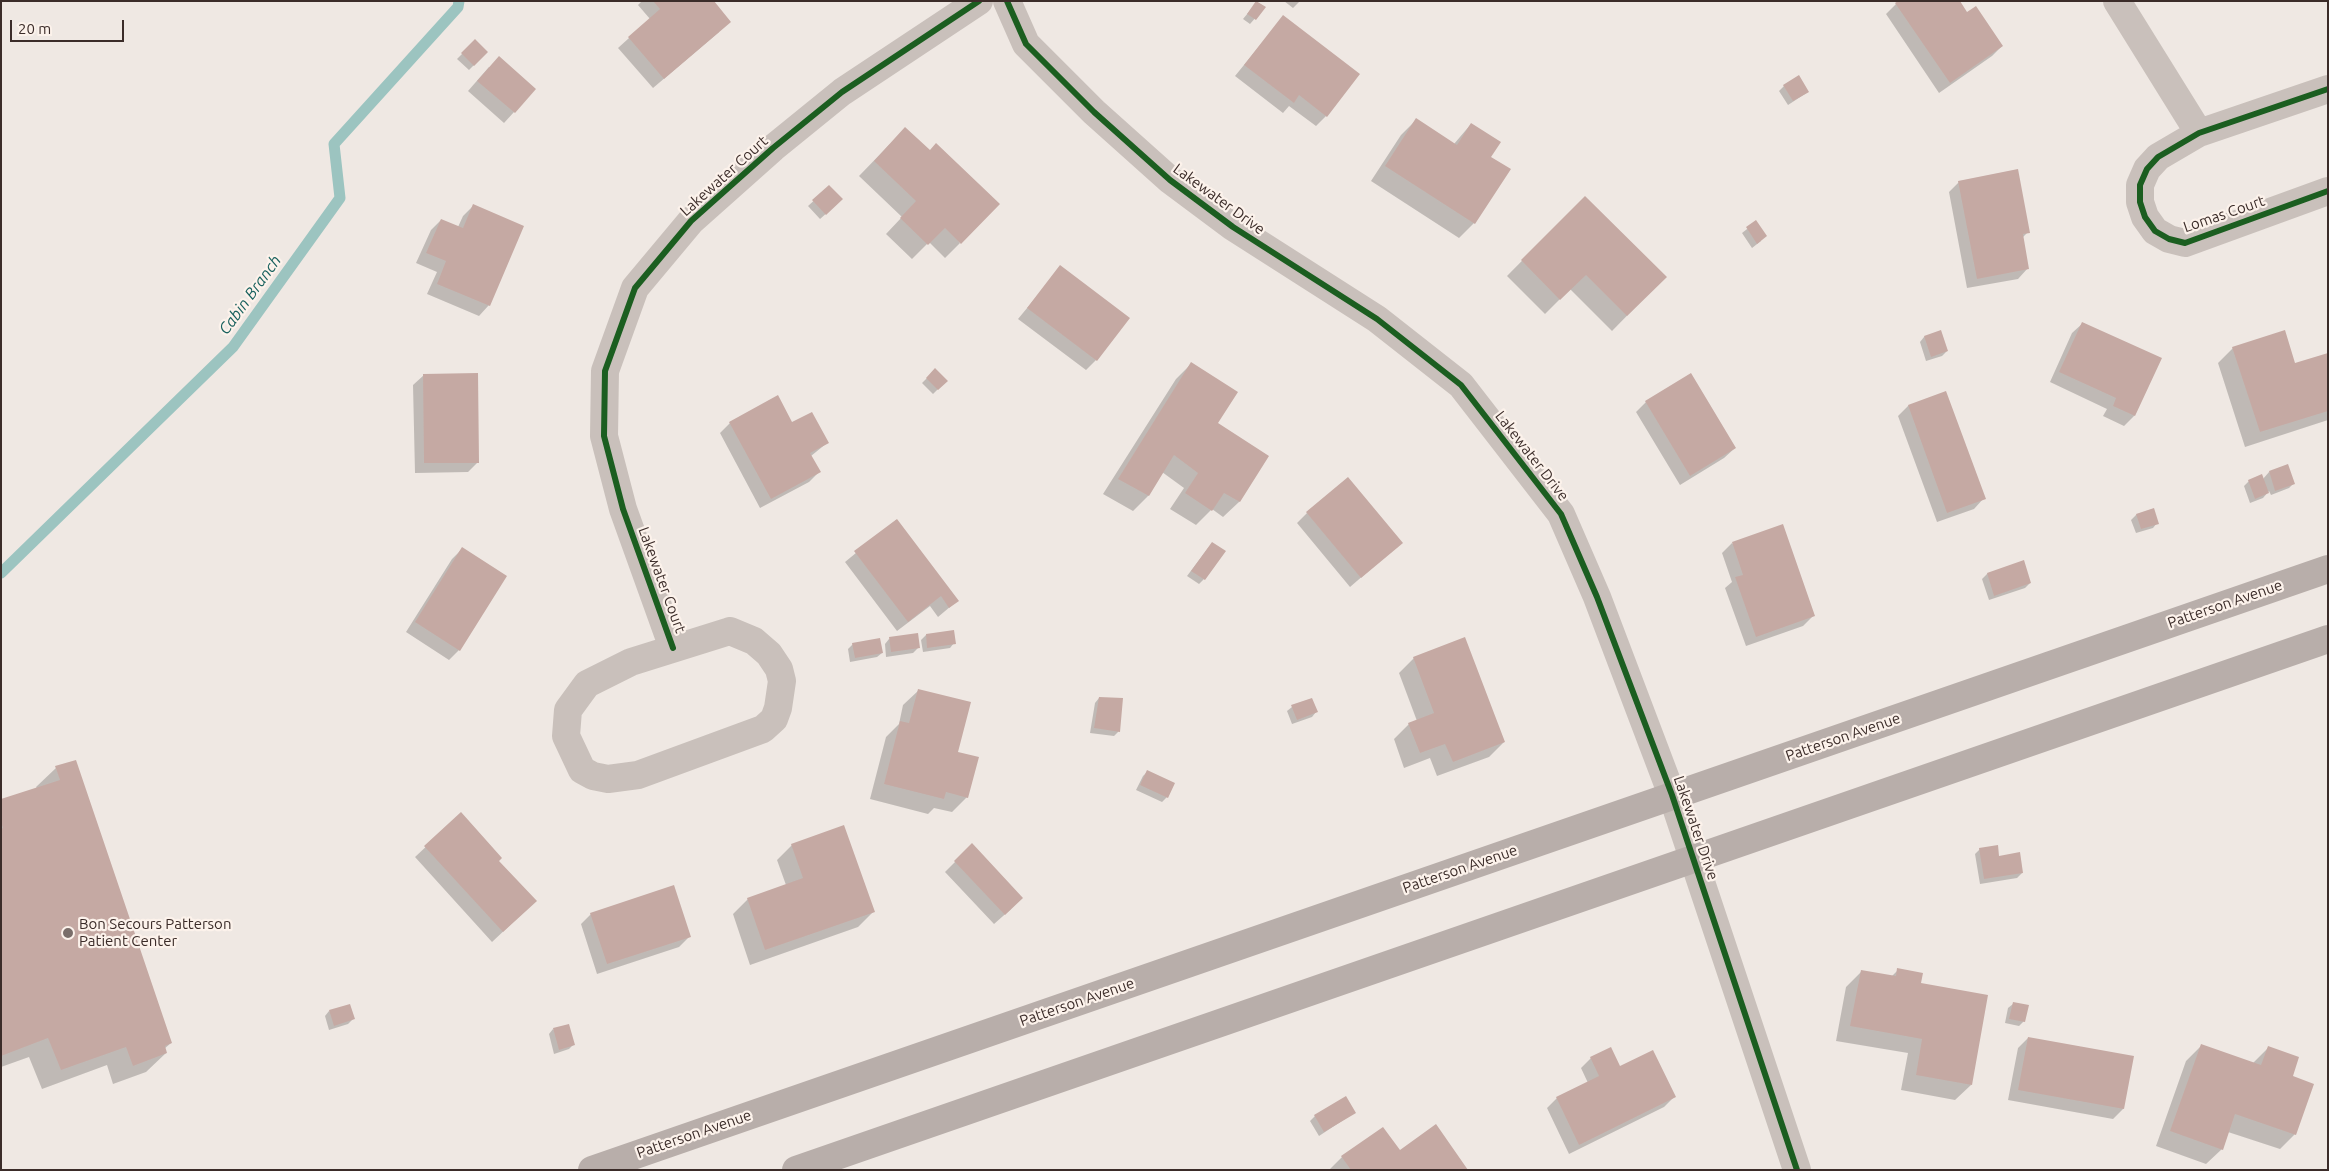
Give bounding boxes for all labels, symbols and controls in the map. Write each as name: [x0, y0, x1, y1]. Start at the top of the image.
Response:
scale bar: [12, 10, 126, 42]
text: 20 m: [18, 20, 51, 37]
street label: Lakewater Court: [676, 132, 772, 220]
street label: Lakewater Drive: [1170, 160, 1268, 238]
street label: Lomas Court: [2181, 192, 2267, 236]
water label: Cabin Branch: [215, 252, 285, 338]
street label: Lakewater Drive: [1491, 408, 1573, 504]
street label: Lakewater Court: [634, 524, 690, 636]
street label: Patterson Avenue: [2165, 576, 2285, 632]
street label: Patterson Avenue: [1783, 709, 1903, 765]
street label: Lakewater Drive: [1670, 774, 1722, 882]
street label: Patterson Avenue: [1400, 841, 1520, 897]
place label: Bon Secours Patterson Patient Center: [79, 915, 231, 950]
marker: Bon Secours Patterson Patient Center: [61, 926, 75, 940]
street label: Patterson Avenue: [1017, 974, 1137, 1030]
street label: Patterson Avenue: [634, 1106, 754, 1162]

